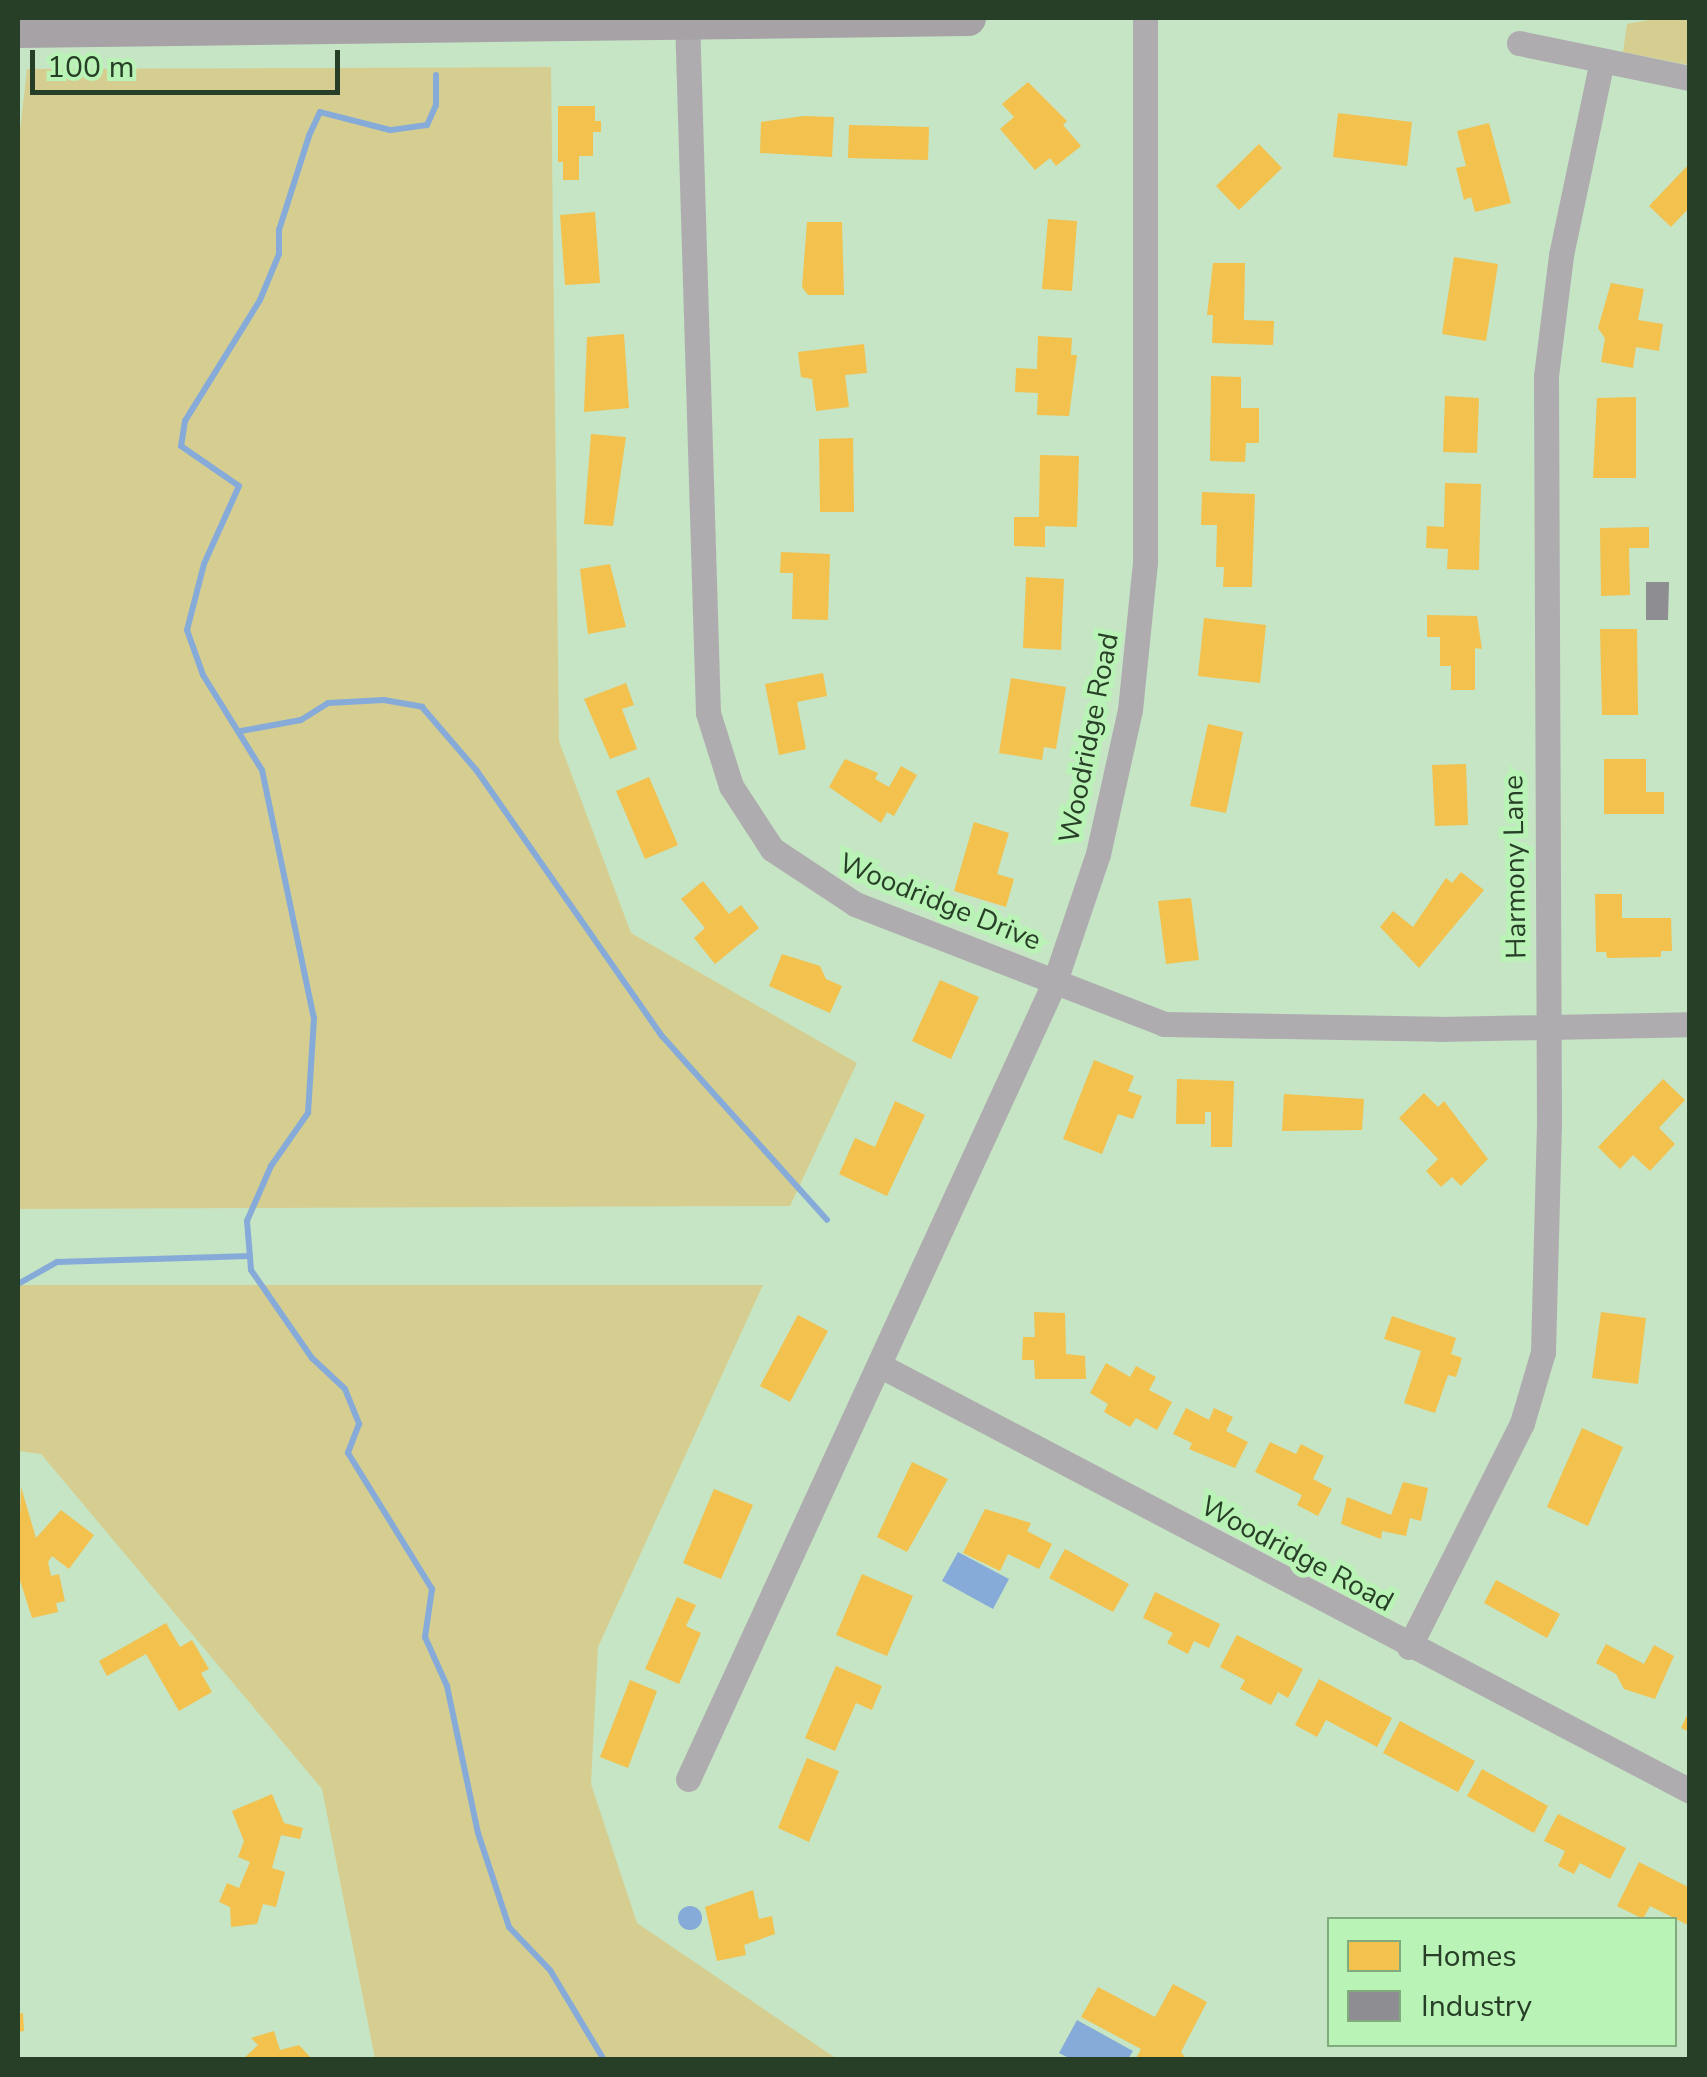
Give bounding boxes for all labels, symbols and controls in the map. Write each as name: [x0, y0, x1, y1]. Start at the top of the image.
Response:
scale bar: [35, 30, 345, 92]
text: 100 m: [47, 47, 134, 88]
street label: Woodridge Road: [1052, 630, 1126, 846]
street label: Harmony Lane: [1497, 775, 1533, 959]
street label: Woodridge Drive: [834, 846, 1046, 958]
street label: Woodridge Road: [1195, 1489, 1399, 1619]
legend: [1327, 1917, 1677, 2047]
text: Homes: [1421, 1936, 1517, 1977]
text: Industry: [1421, 1986, 1532, 2027]

